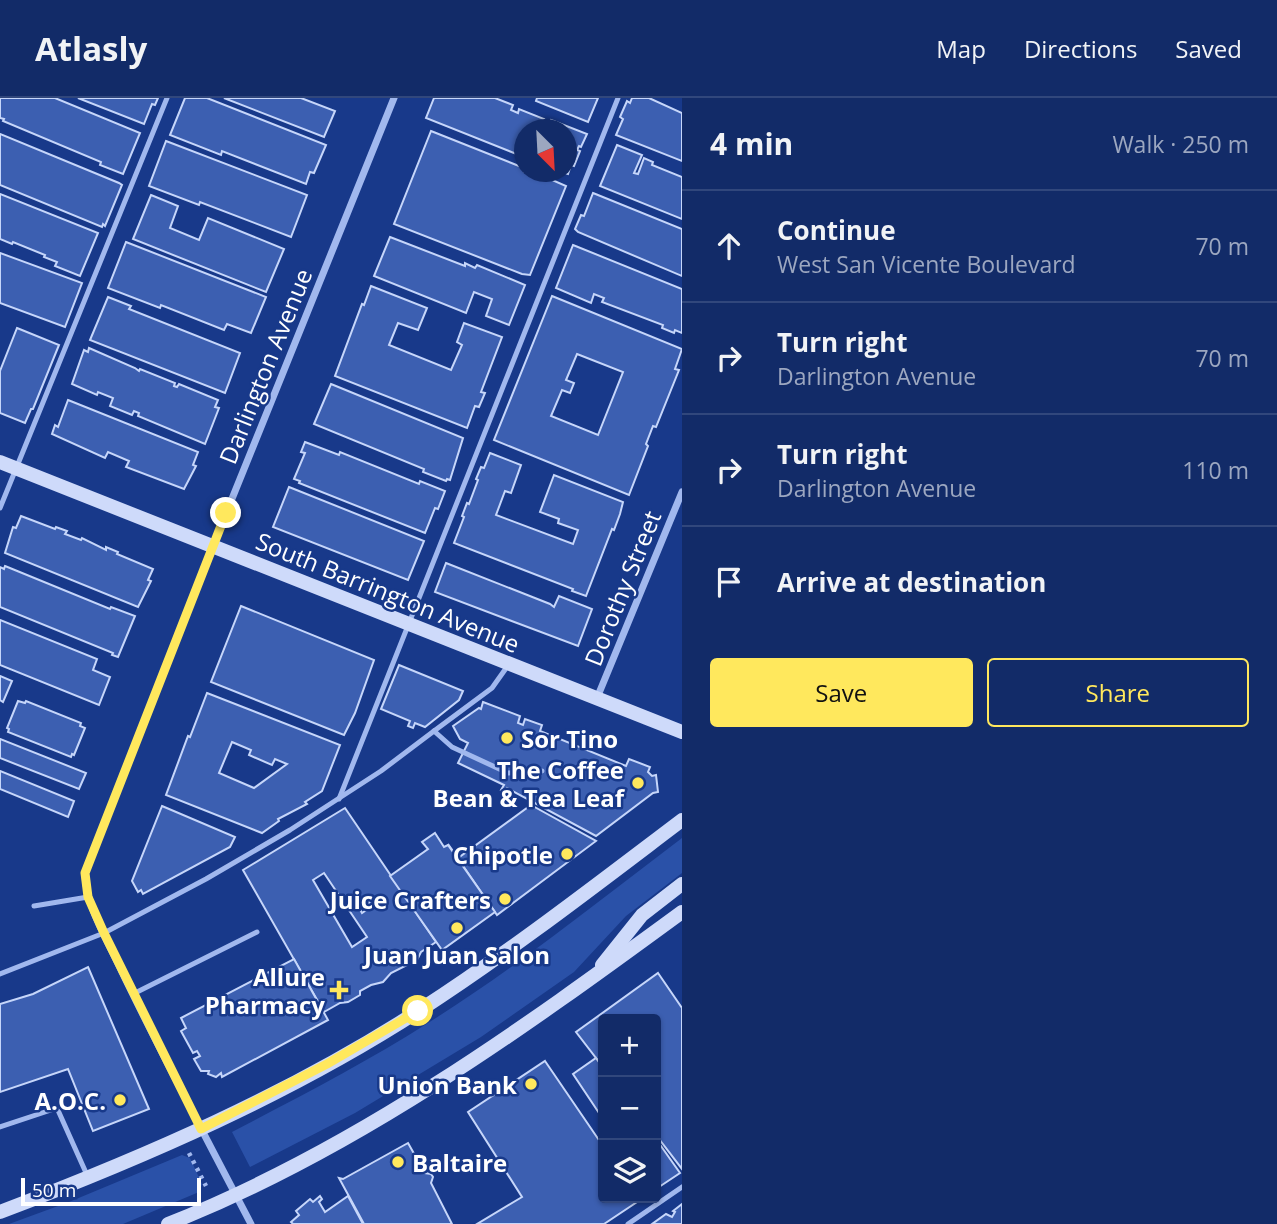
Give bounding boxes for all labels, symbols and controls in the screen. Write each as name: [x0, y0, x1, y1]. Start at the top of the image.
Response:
text: Atlasly: [35, 26, 147, 71]
text: Map: [936, 32, 986, 65]
text: Directions: [1024, 32, 1137, 65]
text: Saved: [1175, 32, 1242, 65]
north arrow: [514, 119, 577, 182]
text: 4 min: [710, 123, 793, 164]
text: Walk · 250 m: [1112, 128, 1249, 160]
text: Continue: [777, 212, 896, 248]
icon: ahead: [710, 227, 748, 265]
text: 70 m: [1195, 230, 1249, 262]
text: West San Vicente Boulevard: [777, 248, 1076, 280]
street label: Darlington Avenue: [211, 263, 319, 469]
text: Turn right: [777, 324, 908, 360]
icon: right: [710, 339, 748, 377]
text: 70 m: [1195, 342, 1249, 374]
text: Darlington Avenue: [777, 360, 976, 392]
text: Turn right: [777, 436, 908, 472]
icon: right: [710, 451, 748, 489]
text: 110 m: [1182, 454, 1249, 486]
text: Darlington Avenue: [777, 472, 976, 504]
route end: [210, 497, 241, 528]
street label: Dorothy Street: [576, 505, 668, 671]
street label: South Barrington Avenue: [251, 524, 525, 660]
icon: arrive: [710, 563, 748, 601]
text: Arrive at destination: [777, 564, 1046, 600]
button: Save: [710, 658, 973, 727]
button: Share: [987, 658, 1249, 727]
place label: Sor Tino: [521, 722, 618, 755]
marker: Sor Tino: [499, 730, 515, 746]
place label: The Coffee Bean & Tea Leaf: [433, 753, 626, 814]
marker: The Coffee Bean & Tea Leaf: [630, 775, 646, 791]
place label: Chipotle: [453, 838, 553, 871]
marker: Chipotle: [559, 846, 575, 862]
place label: Juice Crafters: [328, 883, 491, 916]
marker: Juice Crafters: [497, 891, 513, 907]
marker: Juan Juan Salon: [449, 920, 465, 936]
place label: Juan Juan Salon: [362, 938, 550, 971]
place label: Allure Pharmacy: [205, 960, 325, 1021]
marker: Allure Pharmacy: [331, 982, 347, 998]
route start: [402, 995, 433, 1026]
map controls: [598, 1014, 661, 1203]
button: +: [598, 1014, 661, 1077]
place label: Union Bank: [378, 1068, 517, 1101]
marker: Union Bank: [523, 1076, 539, 1092]
button: −: [598, 1077, 661, 1140]
place label: A.O.C.: [35, 1084, 106, 1117]
marker: A.O.C.: [112, 1092, 128, 1108]
button: layers: [598, 1140, 661, 1203]
place label: Baltaire: [412, 1146, 507, 1179]
marker: Baltaire: [390, 1154, 406, 1170]
scale bar: [21, 1175, 201, 1207]
text: 50 m: [32, 1177, 76, 1203]

